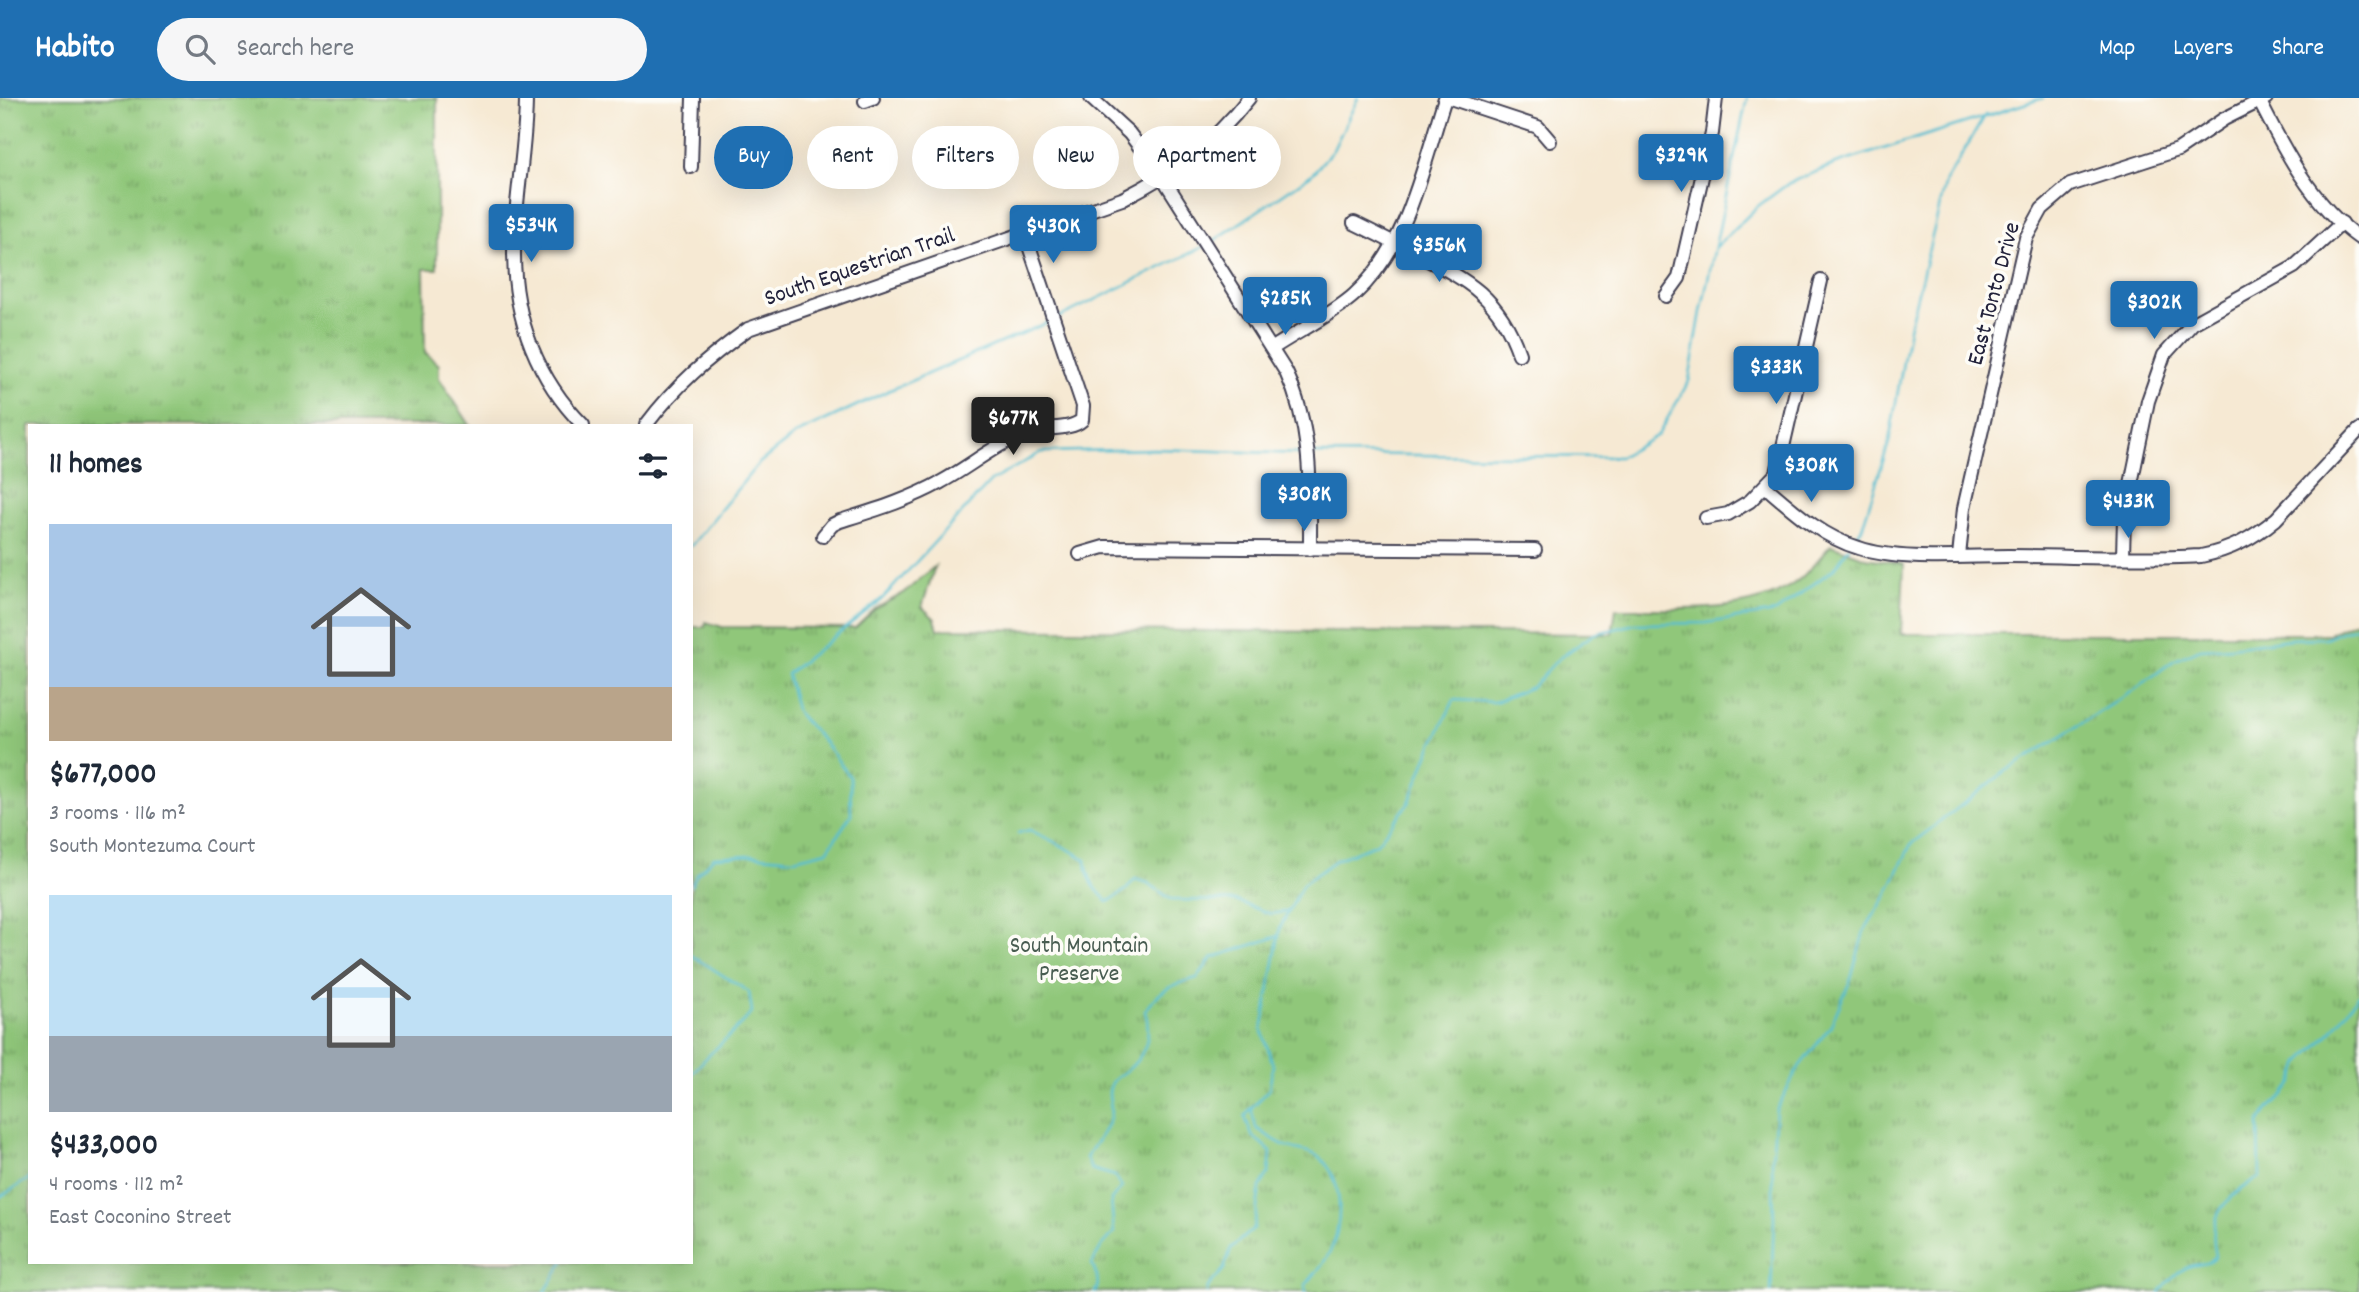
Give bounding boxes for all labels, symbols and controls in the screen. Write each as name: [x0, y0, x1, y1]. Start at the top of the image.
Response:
search box: [157, 18, 647, 81]
text: Habito: [35, 26, 115, 73]
icon: search: [181, 30, 219, 68]
text: Search here: [237, 31, 354, 68]
text: Map: [2099, 32, 2135, 66]
text: Layers: [2173, 32, 2234, 66]
text: Share: [2272, 32, 2324, 66]
chip: Buy: [714, 126, 793, 189]
chip: Rent: [807, 126, 898, 189]
chip: Filters: [912, 126, 1019, 189]
chip: New: [1033, 126, 1119, 189]
chip: Apartment: [1133, 126, 1281, 189]
pin: $329K: [1632, 134, 1730, 194]
text: $329K: [1654, 140, 1708, 173]
pin: $534K: [482, 204, 580, 264]
pin: $430K: [1004, 206, 1102, 265]
text: $534K: [505, 210, 557, 243]
text: $430K: [1026, 211, 1080, 244]
street label: South Equestrian Trail: [760, 219, 960, 317]
street label: East Tonto Drive: [1960, 219, 2030, 369]
pin: $356K: [1390, 225, 1488, 284]
text: $356K: [1412, 230, 1466, 263]
pin: $285K: [1236, 278, 1334, 337]
pin: $302K: [2105, 282, 2203, 341]
text: $285K: [1259, 283, 1311, 316]
text: $302K: [2126, 287, 2182, 320]
pin: $333K: [1727, 346, 1825, 406]
text: $333K: [1750, 352, 1802, 385]
pin: $677K: [964, 398, 1062, 457]
text: $677K: [987, 403, 1039, 436]
pin: $308K: [1762, 444, 1860, 504]
text: 11 homes: [49, 445, 143, 488]
icon: filters: [634, 447, 672, 485]
text: $308K: [1784, 450, 1838, 483]
pin: $308K: [1255, 474, 1353, 533]
text: $308K: [1277, 479, 1331, 512]
pin: $433K: [2079, 480, 2177, 540]
text: $433K: [2102, 486, 2154, 519]
icon: home: [298, 569, 424, 695]
text: $677,000: [49, 755, 157, 798]
text: 3 rooms · 116 m²: [49, 798, 186, 831]
text: South Montezuma Court: [49, 831, 256, 864]
park label: South Mountain Preserve: [1010, 930, 1148, 992]
icon: home: [298, 940, 424, 1066]
text: $433,000: [49, 1126, 158, 1169]
text: 4 rooms · 112 m²: [49, 1169, 184, 1202]
text: East Coconino Street: [49, 1202, 232, 1235]

